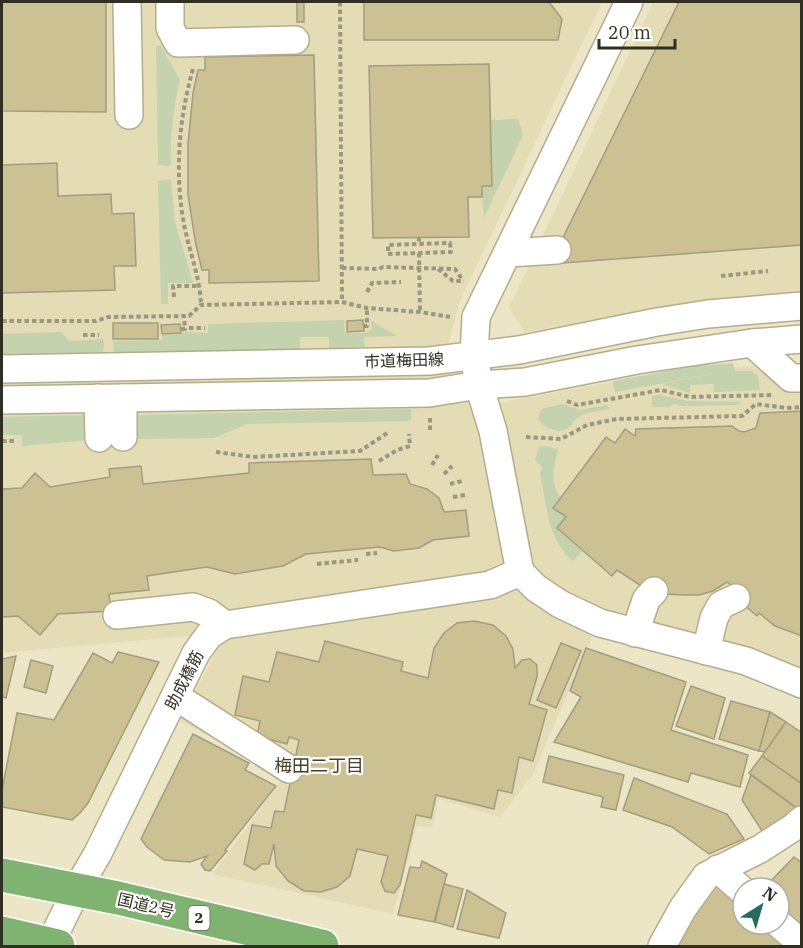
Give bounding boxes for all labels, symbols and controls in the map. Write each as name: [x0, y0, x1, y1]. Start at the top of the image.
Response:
scale bar: [599, 12, 676, 50]
text: 20 m: [608, 21, 651, 44]
street label: 市道梅田線: [364, 349, 444, 371]
street label: 助成橋筋: [161, 647, 207, 713]
district label: 梅田二丁目: [274, 754, 364, 777]
north arrow: [731, 876, 791, 936]
text: N: [759, 882, 781, 906]
street label: 国道2号: [116, 889, 176, 921]
road number: 2: [188, 906, 210, 930]

